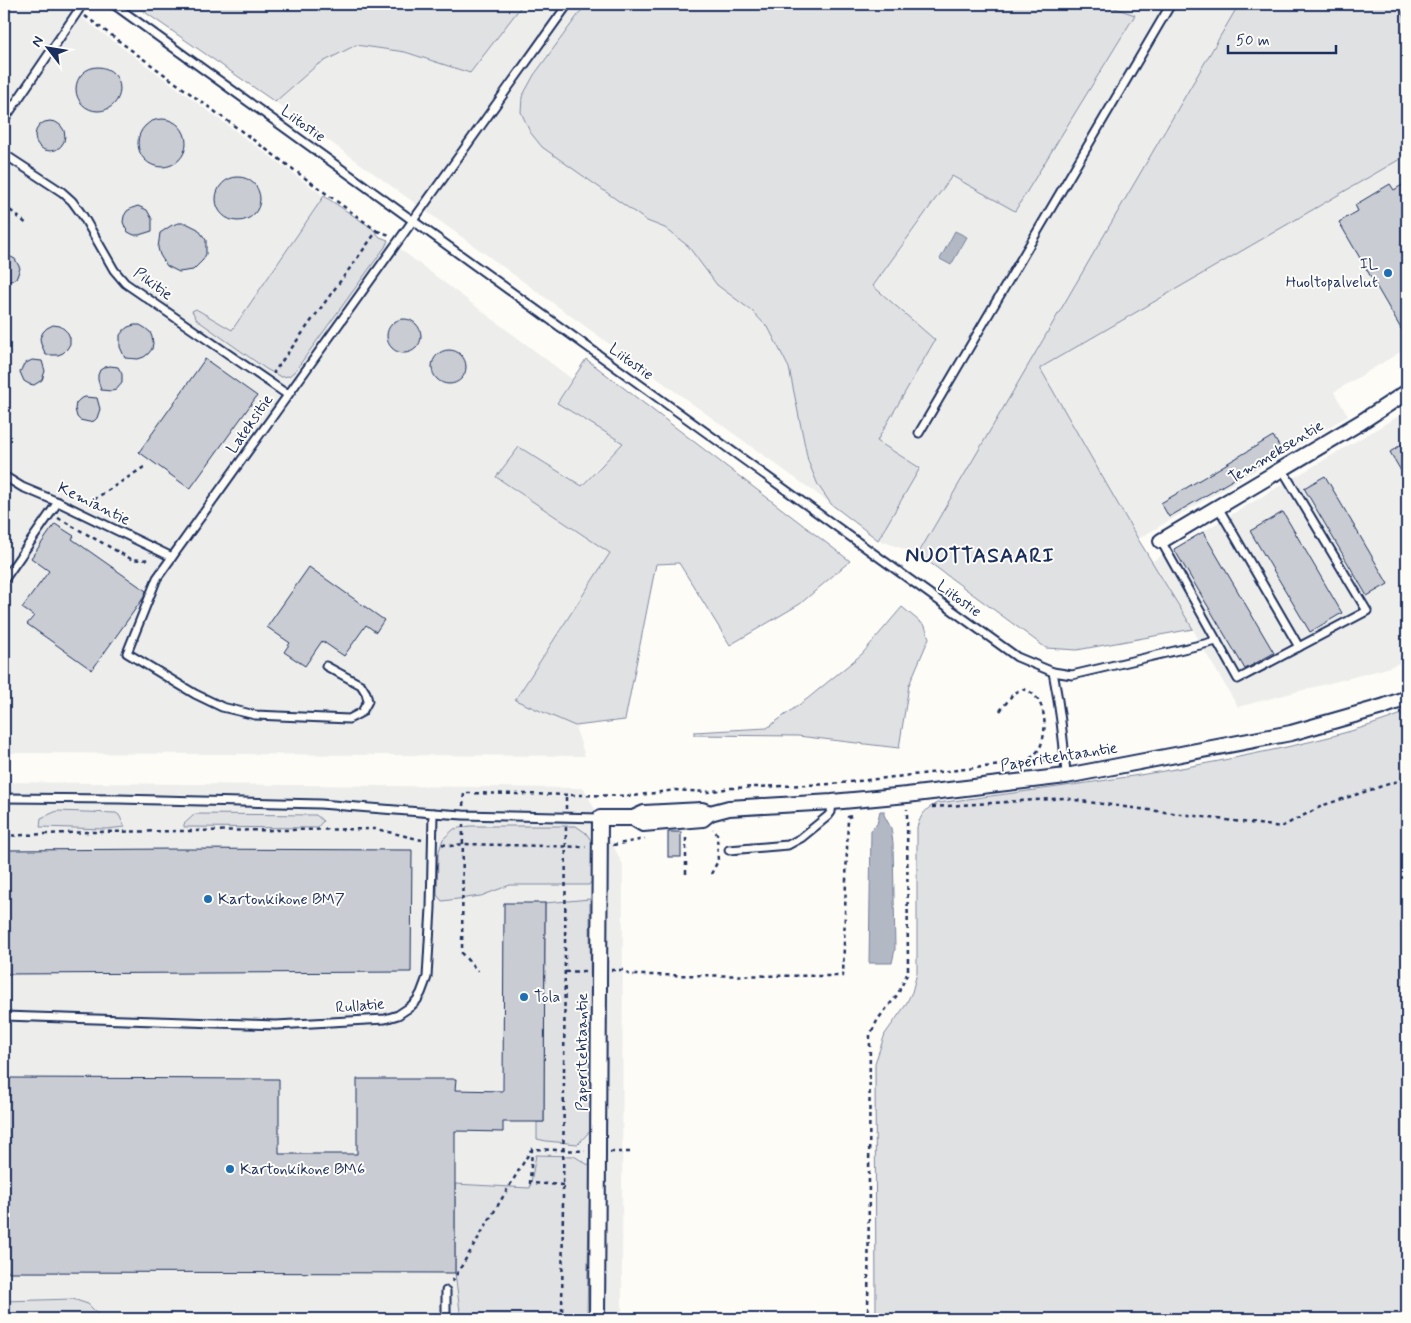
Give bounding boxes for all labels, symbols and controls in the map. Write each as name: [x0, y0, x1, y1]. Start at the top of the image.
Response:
north arrow: [22, 22, 72, 72]
scale bar: [1228, 22, 1336, 54]
text: 50 m: [1236, 31, 1270, 51]
text: N: [28, 33, 48, 50]
street label: Liitostie: [276, 101, 330, 147]
place label: IL Huoltopalvelut: [1286, 254, 1378, 293]
street label: Pikitie: [129, 263, 177, 305]
marker: IL Huoltopalvelut: [1382, 267, 1394, 279]
street label: Liitostie: [604, 339, 658, 385]
street label: Lateksitie: [222, 390, 278, 458]
street label: Temmeksentie: [1225, 415, 1327, 489]
street label: Kemiantie: [54, 477, 134, 531]
district label: NUOTTASAARI: [905, 542, 1055, 570]
street label: Liitostie: [932, 576, 986, 622]
street label: Paperitehtaantie: [999, 737, 1119, 777]
place label: Kartonkikone BM7: [218, 889, 345, 910]
marker: Kartonkikone BM7: [202, 893, 214, 905]
place label: Tola: [534, 987, 560, 1008]
marker: Tola: [518, 991, 530, 1003]
street label: Rullatie: [335, 993, 385, 1019]
street label: Paperitehtaantie: [572, 993, 593, 1111]
place label: Kartonkikone BM6: [240, 1159, 365, 1180]
marker: Kartonkikone BM6: [224, 1163, 236, 1175]

